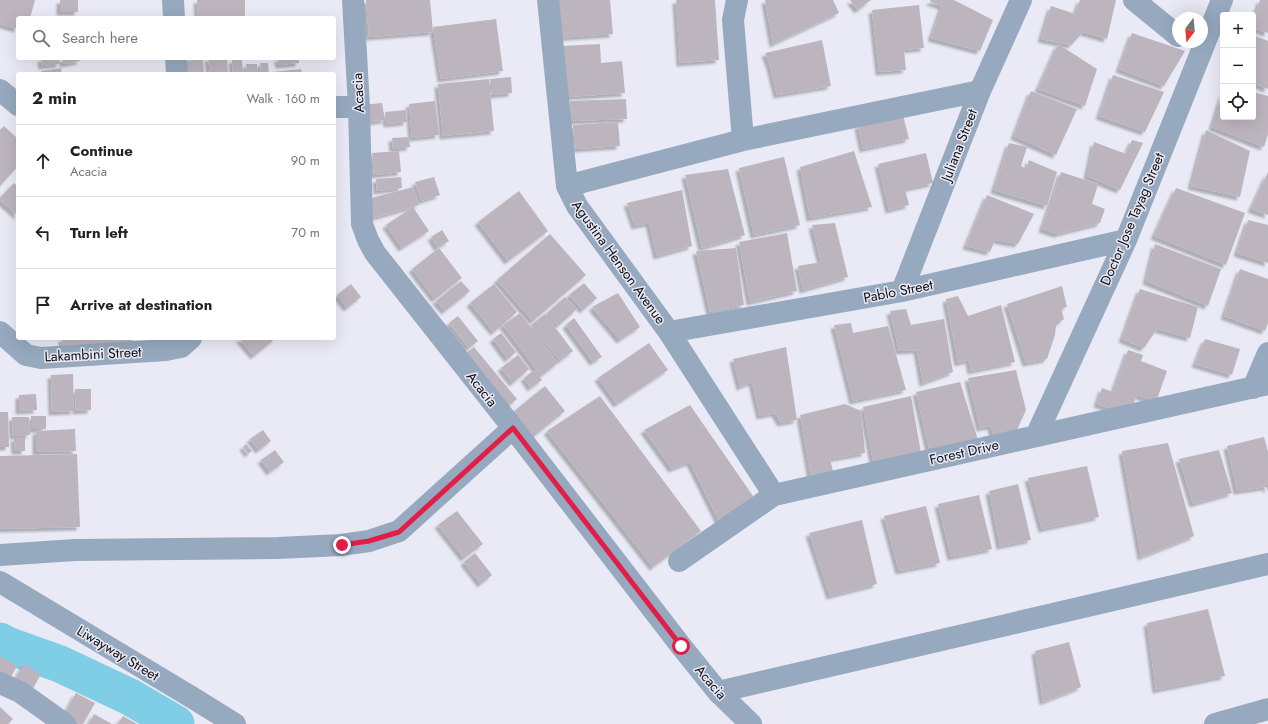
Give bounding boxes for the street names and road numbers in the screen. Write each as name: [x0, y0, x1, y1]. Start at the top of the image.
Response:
street label: Acacia: [347, 73, 369, 113]
street label: Juliana Street: [935, 105, 982, 186]
street label: Doctor Jose Tayag Street: [1095, 149, 1169, 288]
street label: Agustina Henson Avenue: [567, 196, 671, 328]
street label: Pablo Street: [862, 274, 935, 308]
street label: Lakambini Street: [44, 341, 143, 367]
street label: Acacia: [462, 367, 502, 411]
street label: Forest Drive: [927, 434, 1001, 470]
street label: Liwayway Street: [73, 621, 163, 686]
street label: Acacia: [690, 660, 732, 704]

